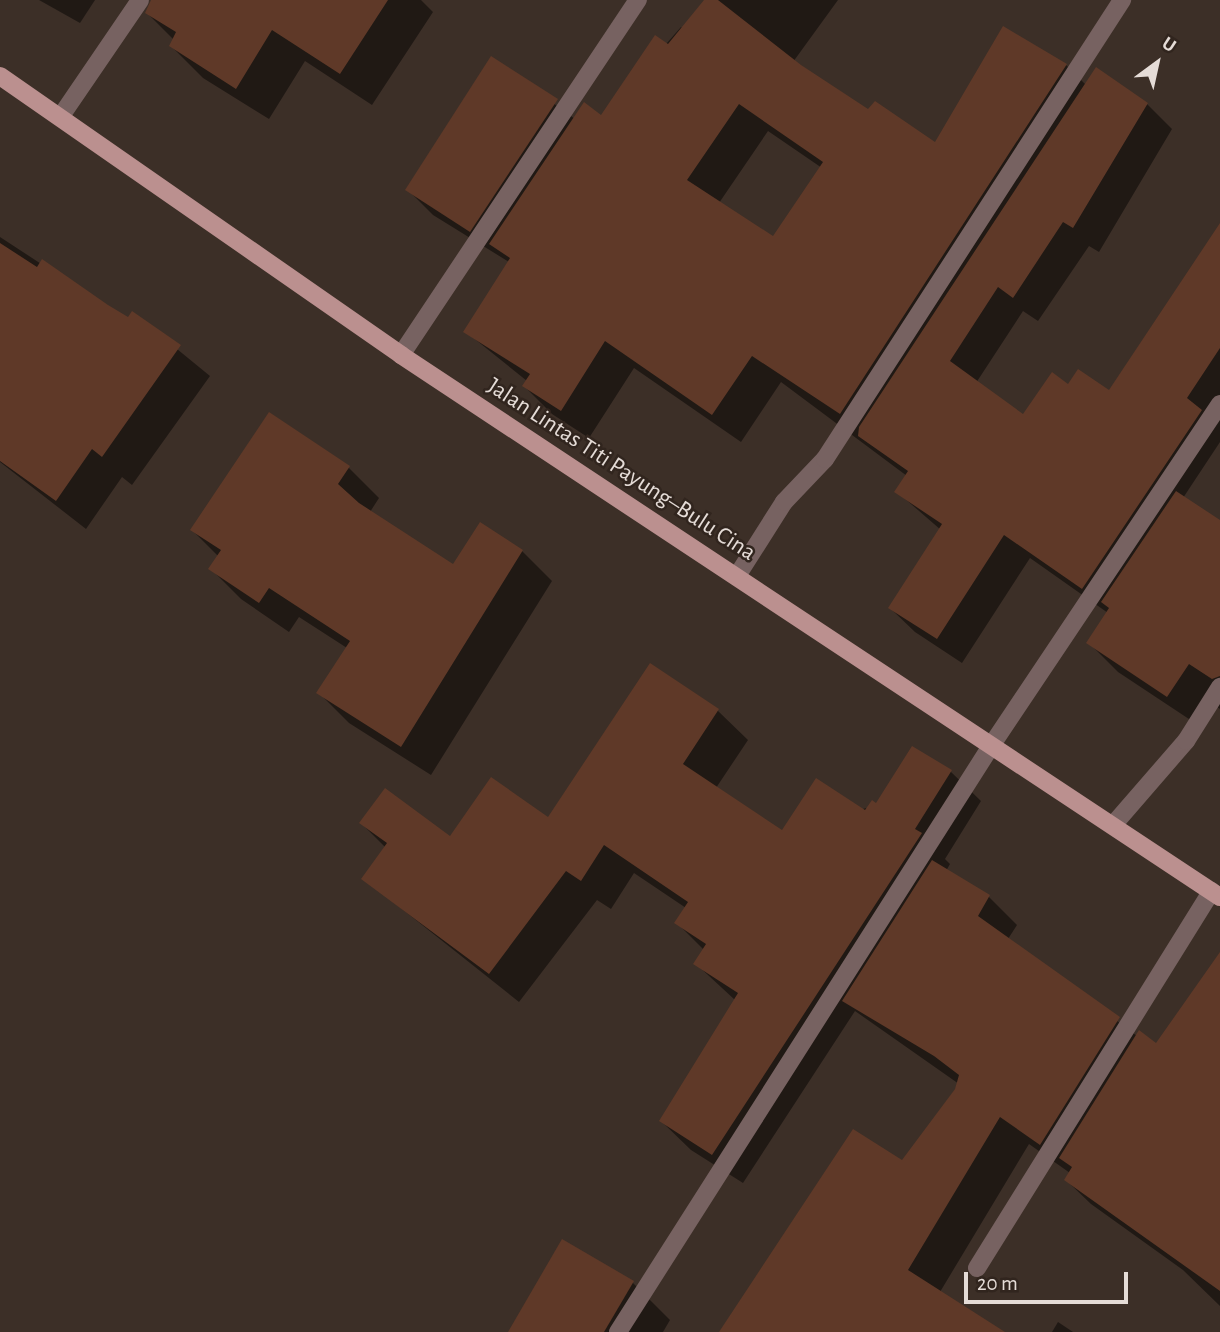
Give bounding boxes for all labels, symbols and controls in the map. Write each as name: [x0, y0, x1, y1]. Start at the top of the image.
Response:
north arrow: [1122, 28, 1192, 98]
text: U: [1158, 34, 1179, 56]
street label: Jalan Lintas Titi Payung–Bulu Cina: [481, 372, 761, 568]
scale bar: [968, 1258, 1132, 1302]
text: 20 m: [977, 1273, 1018, 1294]

